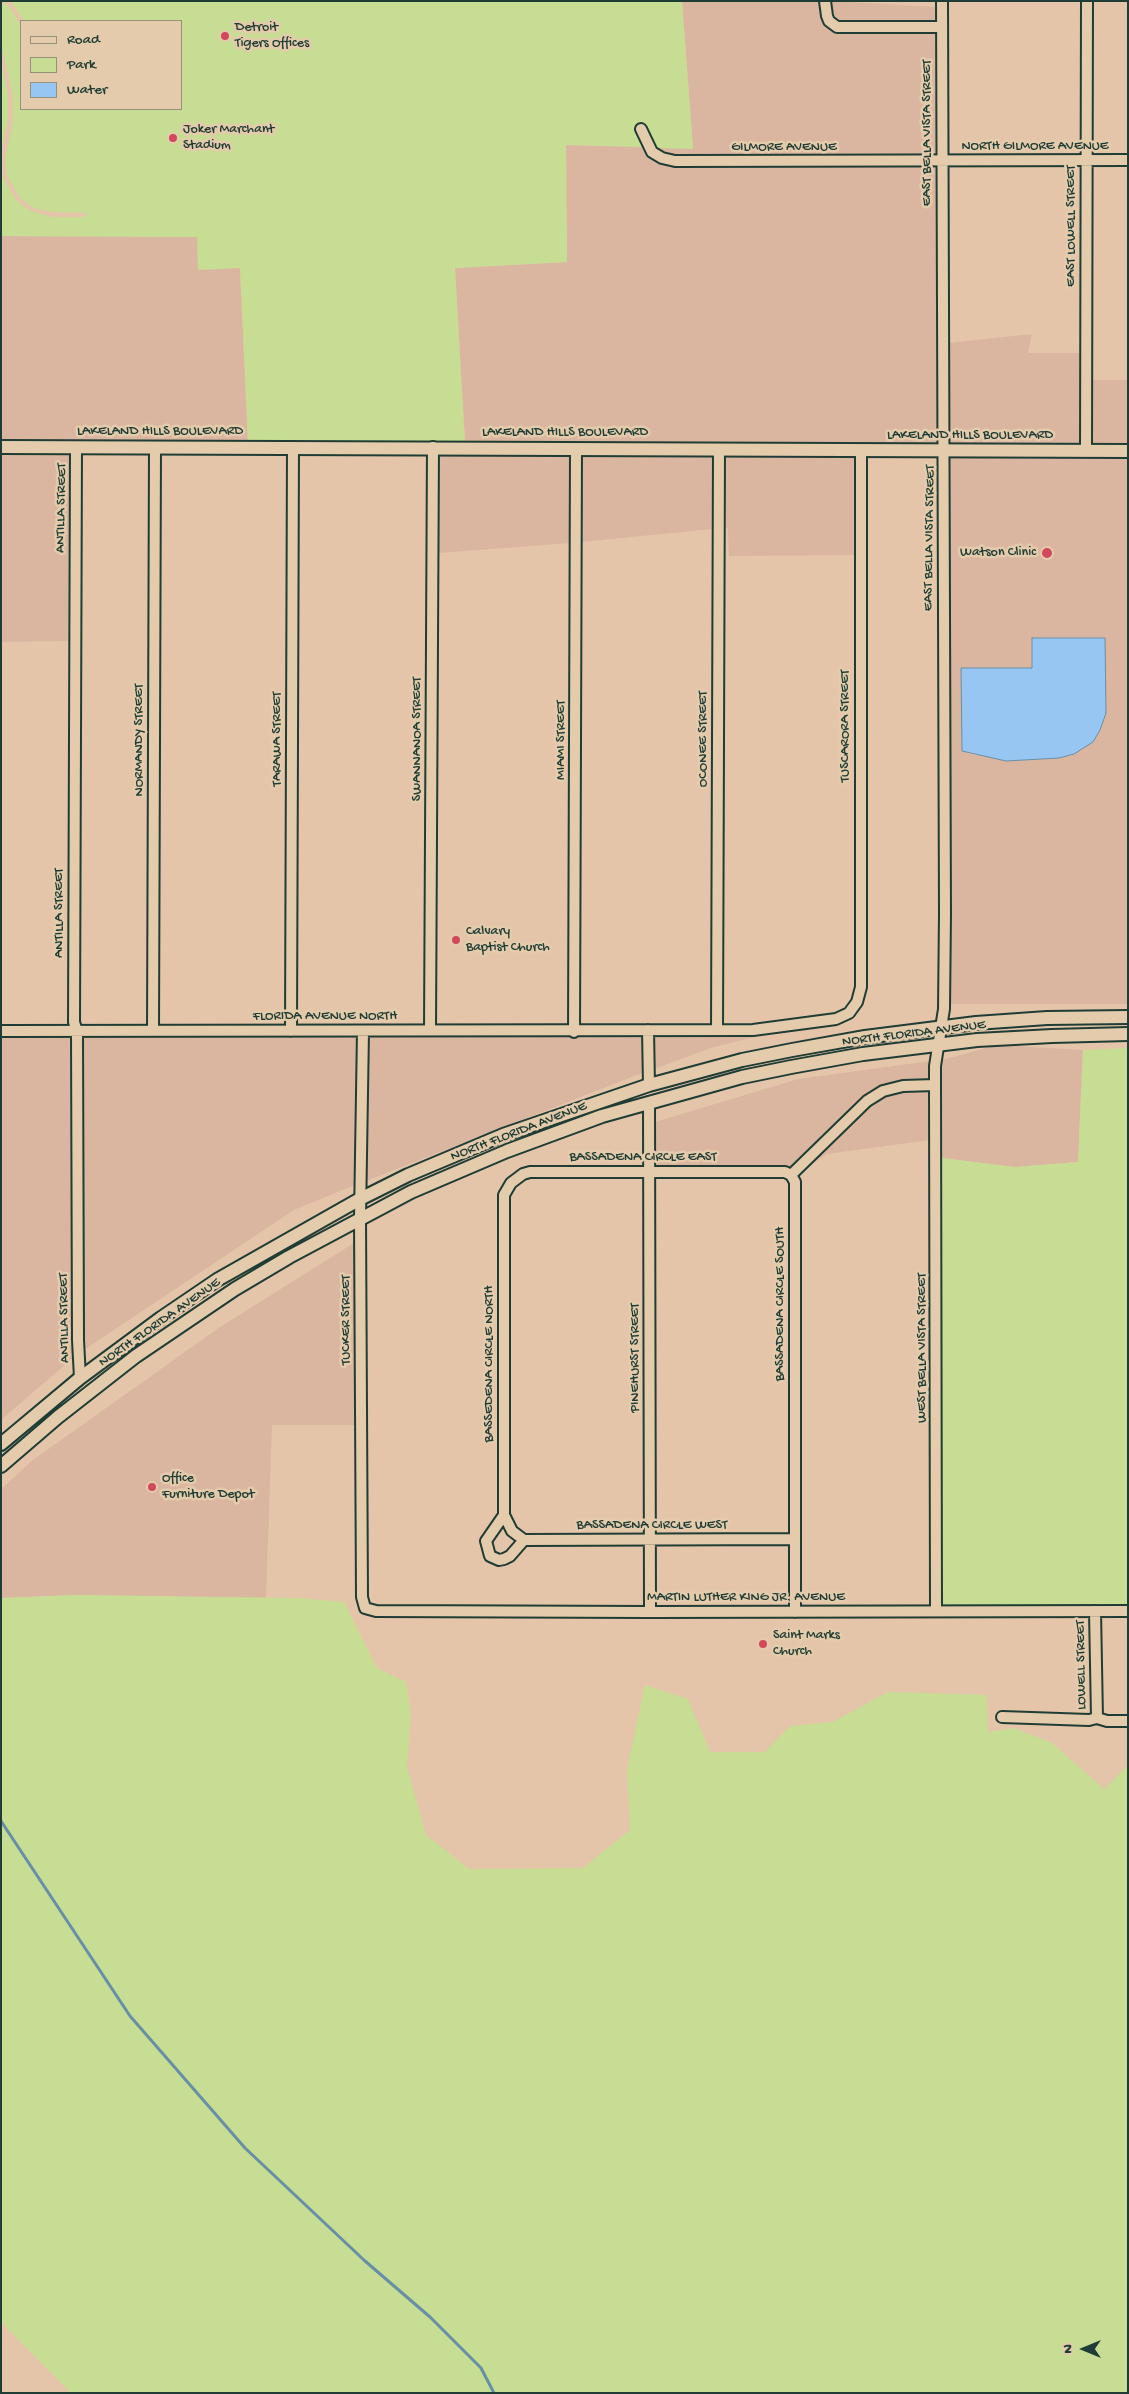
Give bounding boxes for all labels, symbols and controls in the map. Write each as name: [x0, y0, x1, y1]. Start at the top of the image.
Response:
legend: [20, 20, 182, 110]
place label: Detroit Tigers Offices: [235, 20, 309, 52]
marker: Detroit Tigers Offices: [219, 30, 231, 42]
text: Road: [67, 31, 100, 49]
text: Park: [67, 56, 96, 74]
street label: EAST BELLA VISTA STREET: [920, 60, 936, 206]
text: Water: [67, 81, 107, 99]
place label: Joker Marchant Stadium: [183, 122, 274, 154]
marker: Joker Marchant Stadium: [167, 132, 179, 144]
street label: NORTH GILMORE AVENUE: [961, 139, 1109, 155]
street label: GILMORE AVENUE: [731, 140, 837, 156]
street label: EAST LOWELL STREET: [1064, 165, 1080, 287]
street label: LAKELAND HILLS BOULEVARD: [77, 424, 243, 440]
street label: LAKELAND HILLS BOULEVARD: [482, 425, 648, 441]
street label: LAKELAND HILLS BOULEVARD: [887, 428, 1053, 444]
street label: ANTILLA STREET: [53, 463, 71, 553]
street label: EAST BELLA VISTA STREET: [920, 465, 940, 611]
place label: Watson Clinic: [960, 545, 1036, 561]
marker: Watson Clinic: [1040, 546, 1054, 560]
street label: TUSCARORA STREET: [838, 670, 854, 782]
street label: SWANNANOA STREET: [410, 677, 426, 801]
street label: NORMANDY STREET: [132, 684, 148, 796]
street label: OCONEE STREET: [696, 691, 712, 787]
street label: TARAWA STREET: [270, 692, 286, 786]
street label: MIAMI STREET: [554, 700, 570, 780]
street label: ANTILLA STREET: [52, 868, 68, 958]
place label: Calvary Baptist Church: [466, 924, 550, 956]
marker: Calvary Baptist Church: [450, 934, 462, 946]
street label: FLORIDA AVENUE NORTH: [253, 1009, 397, 1025]
street label: NORTH FLORIDA AVENUE: [841, 1017, 987, 1051]
street label: NORTH FLORIDA AVENUE: [449, 1098, 589, 1166]
street label: BASSADENA CIRCLE EAST: [569, 1150, 717, 1166]
street label: BASSADENA CIRCLE SOUTH: [773, 1227, 789, 1381]
street label: ANTILLA STREET: [56, 1273, 74, 1363]
street label: WEST BELLA VISTA STREET: [915, 1273, 931, 1423]
street label: NORTH FLORIDA AVENUE: [96, 1275, 224, 1371]
street label: TUCKER STREET: [339, 1275, 355, 1365]
street label: BASSEDENA CIRCLE NORTH: [482, 1285, 498, 1443]
street label: PINEHURST STREET: [628, 1303, 644, 1413]
place label: Office Furniture Depot: [162, 1471, 254, 1504]
marker: Office Furniture Depot: [146, 1481, 158, 1493]
street label: BASSADENA CIRCLE WEST: [577, 1518, 727, 1534]
street label: MARTIN LUTHER KING JR. AVENUE: [647, 1590, 845, 1606]
street label: LOWELL STREET: [1073, 1620, 1091, 1710]
place label: Saint Marks Church: [773, 1628, 840, 1660]
marker: Saint Marks Church: [757, 1638, 769, 1650]
north arrow: [1059, 2324, 1109, 2374]
text: N: [1060, 2344, 1077, 2354]

